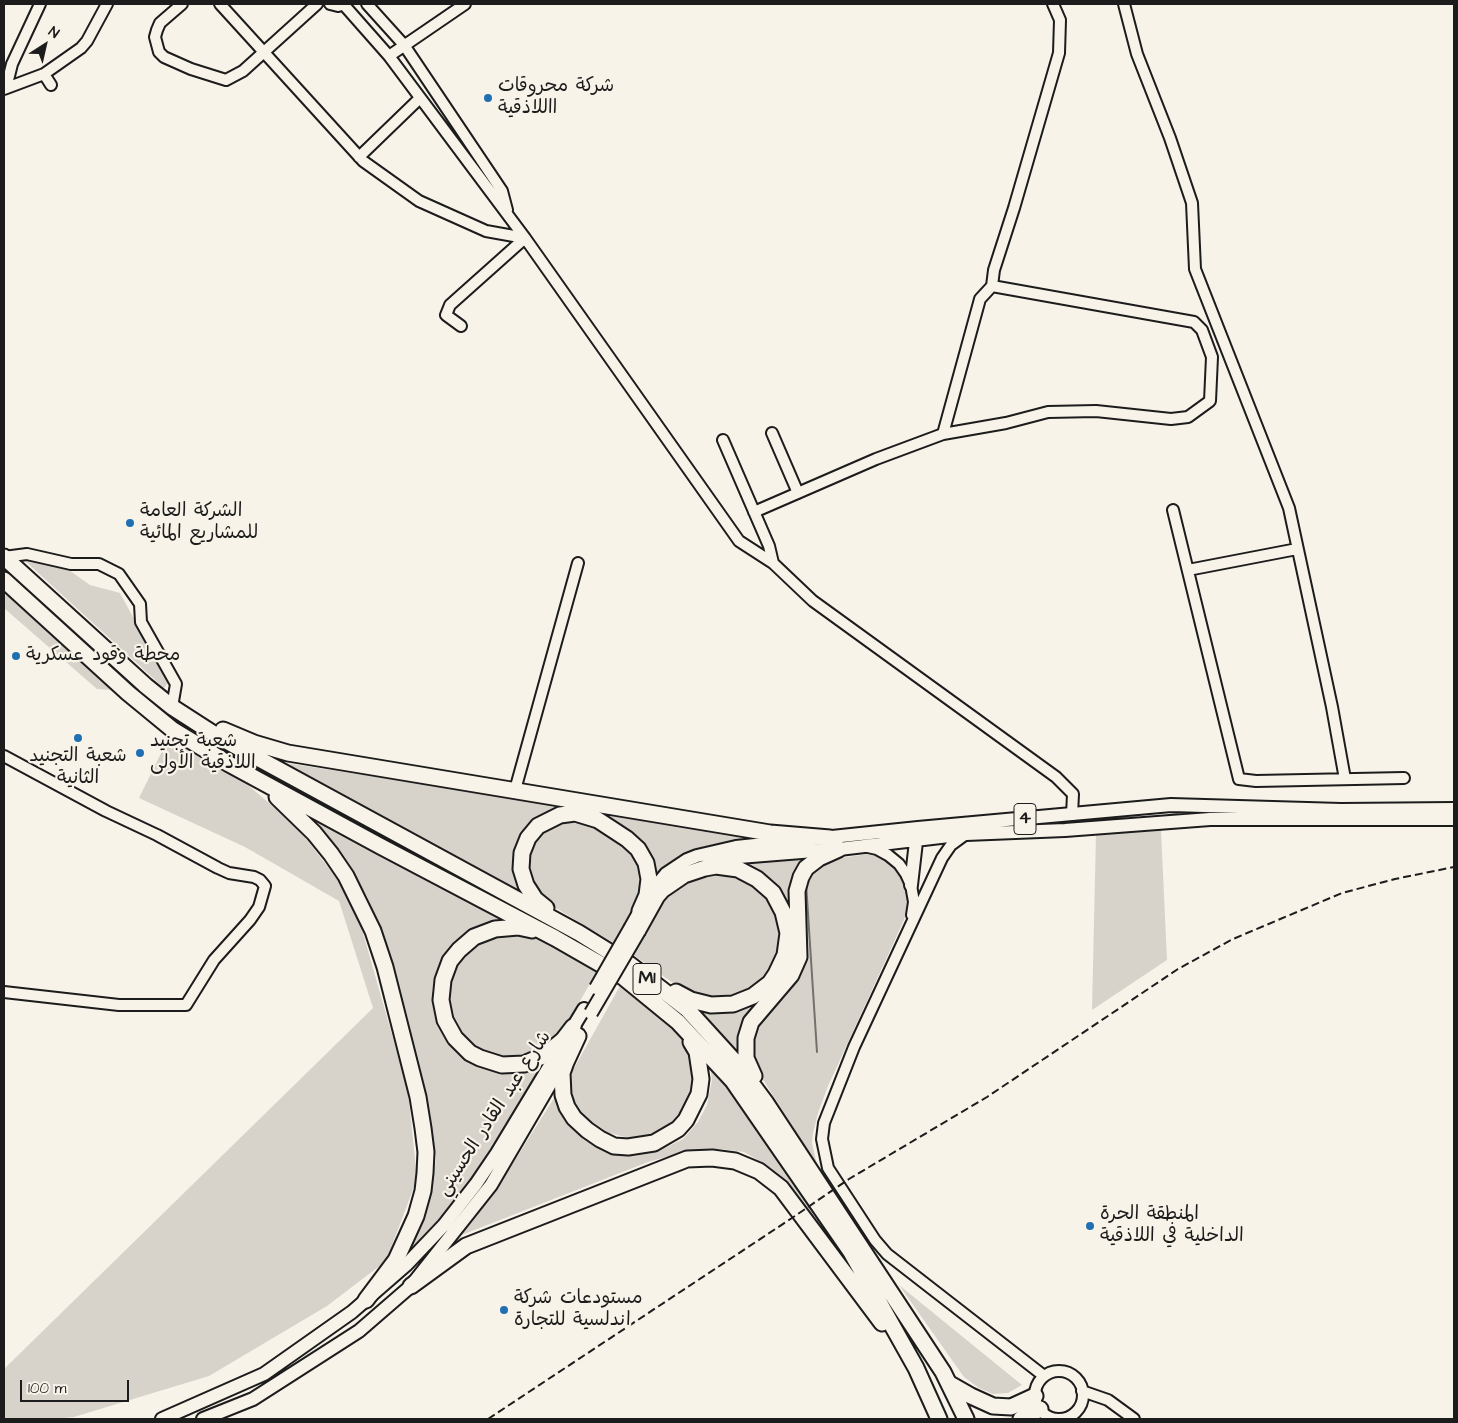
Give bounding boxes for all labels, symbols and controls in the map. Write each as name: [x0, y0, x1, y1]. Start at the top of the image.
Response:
north arrow: [20, 20, 70, 70]
text: N: [44, 22, 63, 43]
place label: شركة محروقات االلاذقية: [498, 76, 614, 120]
marker: شركة محروقات االلاذقية: [482, 92, 494, 104]
place label: الشركة العامة للمشاريع المائية: [140, 501, 258, 545]
marker: الشركة العامة للمشاريع المائية: [124, 517, 136, 529]
place label: محطة وقود عسكرية: [26, 645, 180, 667]
marker: محطة وقود عسكرية: [10, 650, 22, 662]
place label: شعبة تجنيد اللاذقية الأولى: [150, 731, 256, 775]
marker: شعبة التجنيد الثانية: [72, 732, 84, 744]
place label: شعبة التجنيد الثانية: [29, 746, 127, 790]
marker: شعبة تجنيد اللاذقية الأولى: [134, 747, 146, 759]
road number: 4: [1014, 804, 1036, 834]
road number: M1: [633, 964, 661, 994]
street label: شارع عبد القادر الحسيني: [433, 1027, 557, 1201]
place label: المنطقة الحرة الداخلية في اللاذقية: [1100, 1204, 1244, 1248]
marker: المنطقة الحرة الداخلية في اللاذقية: [1084, 1220, 1096, 1232]
place label: مستودعات شركة اندلسية للتجارة: [514, 1288, 643, 1332]
marker: مستودعات شركة اندلسية للتجارة: [498, 1304, 510, 1316]
scale bar: [22, 1370, 131, 1402]
text: 100 m: [28, 1378, 67, 1399]

